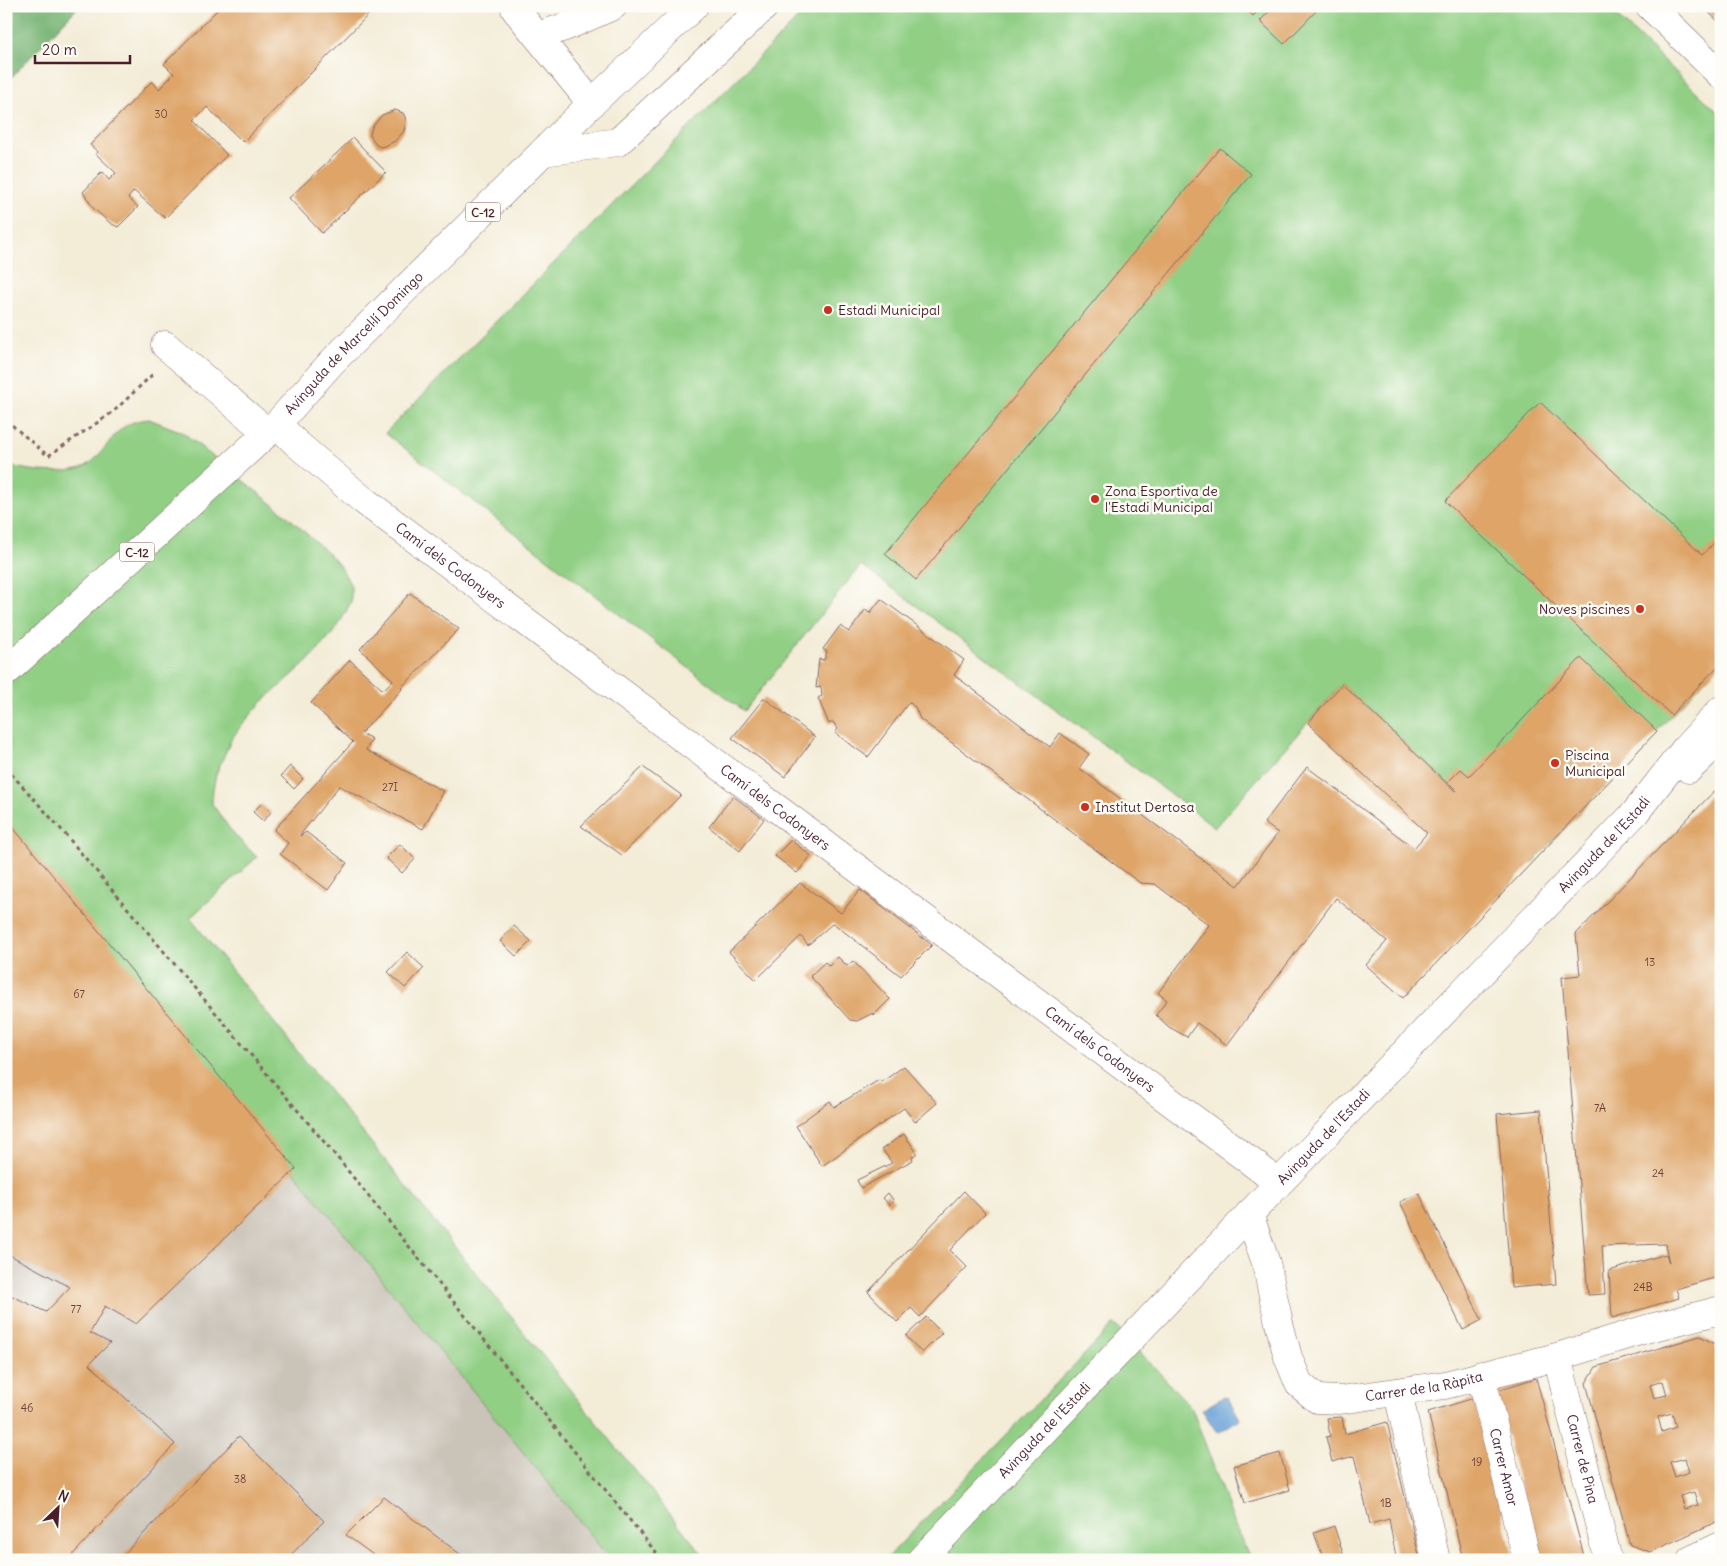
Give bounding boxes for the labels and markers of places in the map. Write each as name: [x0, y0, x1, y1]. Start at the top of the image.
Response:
place label: Estadi Municipal: [838, 301, 940, 319]
marker: Estadi Municipal: [822, 304, 834, 316]
place label: Zona Esportiva de l'Estadi Municipal: [1105, 482, 1218, 516]
marker: Zona Esportiva de l'Estadi Municipal: [1089, 493, 1101, 505]
place label: Noves piscines: [1539, 600, 1630, 618]
marker: Noves piscines: [1634, 603, 1646, 615]
place label: Piscina Municipal: [1565, 746, 1625, 780]
marker: Piscina Municipal: [1549, 757, 1561, 769]
place label: Institut Dertosa: [1095, 798, 1194, 816]
marker: Institut Dertosa: [1079, 801, 1091, 813]

